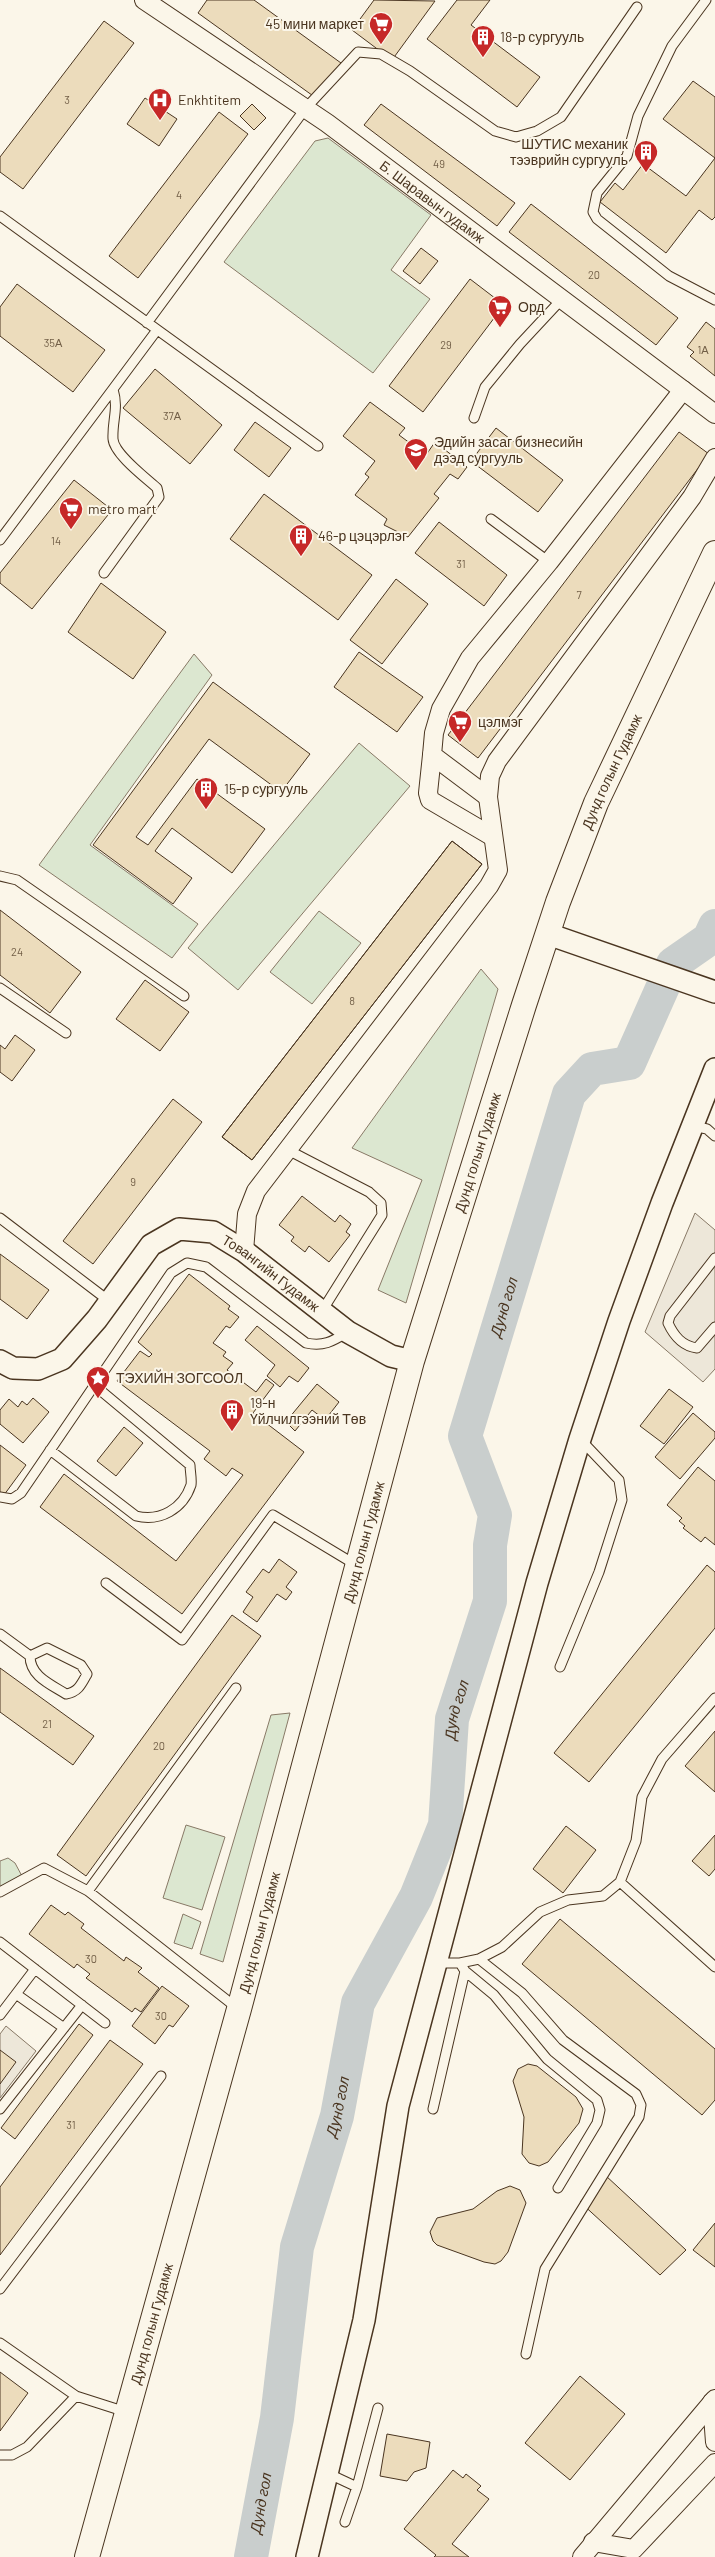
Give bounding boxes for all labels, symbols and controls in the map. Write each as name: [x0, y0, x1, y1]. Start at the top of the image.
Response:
supermarket icon: 45 мини маркет: [368, 11, 394, 45]
place label: 45 мини маркет: [265, 15, 365, 32]
building icon: 18-р сургууль: [470, 24, 496, 58]
place label: 18-р сургууль: [500, 28, 584, 45]
hospital icon: Enkhtitem: [147, 87, 173, 121]
place label: Enkhtitem: [178, 91, 241, 108]
house number: 3: [64, 93, 70, 106]
place label: ШУТИС механик тээврийн сургууль: [510, 135, 629, 168]
building icon: ШУТИС механик тээврийн сургууль: [633, 139, 659, 173]
street label: Б. Шаравын гудамж: [377, 157, 489, 247]
house number: 49: [433, 157, 445, 170]
house number: 4: [176, 188, 182, 201]
house number: 20: [588, 268, 600, 281]
supermarket icon: Орд: [487, 294, 513, 328]
place label: Орд: [518, 298, 545, 315]
house number: 35А: [44, 336, 63, 349]
house number: 29: [440, 338, 452, 351]
house number: 1А: [697, 343, 709, 356]
house number: 37А: [163, 409, 182, 422]
place label: Эдийн засаг бизнесийн дээд сургууль: [434, 433, 583, 466]
school or university icon: Эдийн засаг бизнесийн дээд сургууль: [403, 437, 429, 471]
supermarket icon: metro mart: [58, 496, 84, 530]
place label: metro mart: [88, 500, 157, 517]
building icon: 46-р цэцэрлэг: [288, 523, 314, 557]
place label: 46-р цэцэрлэг: [318, 527, 407, 544]
house number: 14: [51, 534, 61, 547]
house number: 31: [456, 557, 466, 570]
house number: 7: [576, 588, 582, 601]
supermarket icon: цэлмэг: [447, 709, 473, 743]
street label: Дунд голын Гудамж: [578, 711, 645, 832]
place label: цэлмэг: [478, 713, 523, 730]
building icon: 15-р сургууль: [193, 776, 219, 810]
place label: 15-р сургууль: [224, 780, 308, 797]
house number: 24: [11, 945, 23, 958]
house number: 8: [349, 994, 355, 1007]
street label: Дунд голын Гудамж: [450, 1090, 504, 1214]
house number: 9: [130, 1175, 136, 1188]
street label: Товангийн Гудамж: [219, 1231, 324, 1315]
water label: Дунд гол: [485, 1274, 521, 1341]
place icon: ТЭХИЙН ЗОГСООЛ: [85, 1365, 111, 1399]
place label: ТЭХИЙН ЗОГСООЛ: [116, 1369, 243, 1386]
place label: 19-н Үйлчилгээний Төв: [250, 1394, 366, 1427]
building icon: 19-н Үйлчилгээний Төв: [219, 1398, 245, 1432]
street label: Дунд голын Гудамж: [339, 1479, 388, 1604]
water label: Дунд гол: [441, 1677, 472, 1742]
house number: 21: [42, 1717, 52, 1730]
house number: 20: [153, 1739, 165, 1752]
street label: Дунд голын Гудамж: [235, 1869, 283, 1995]
house number: 30: [85, 1952, 97, 1965]
house number: 30: [155, 2009, 167, 2022]
water label: Дунд гол: [321, 2074, 352, 2141]
house number: 31: [66, 2118, 76, 2131]
street label: Дунд голын Гудамж: [126, 2261, 176, 2386]
water label: Дунд гол: [245, 2470, 275, 2537]

